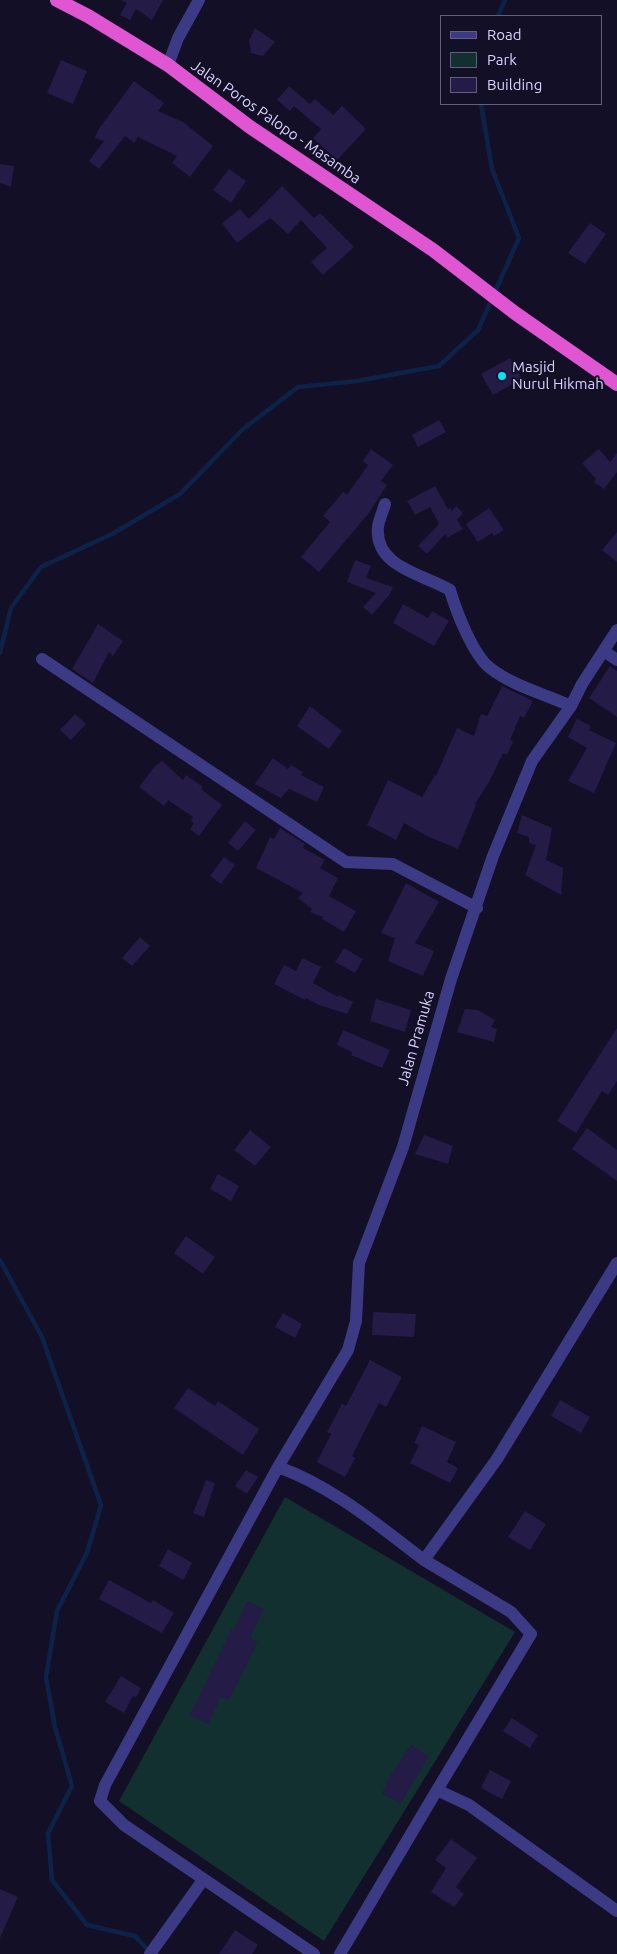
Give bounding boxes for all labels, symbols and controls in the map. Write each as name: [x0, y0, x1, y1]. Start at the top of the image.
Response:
legend: [440, 15, 602, 105]
text: Road: [487, 26, 522, 43]
text: Park: [487, 51, 517, 68]
street label: Jalan Poros Palopo - Masamba: [188, 56, 364, 188]
text: Building: [487, 76, 542, 93]
place label: Masjid Nurul Hikmah: [512, 358, 604, 393]
marker: Masjid Nurul Hikmah: [496, 370, 508, 382]
street label: Jalan Pramuka: [394, 988, 438, 1088]

